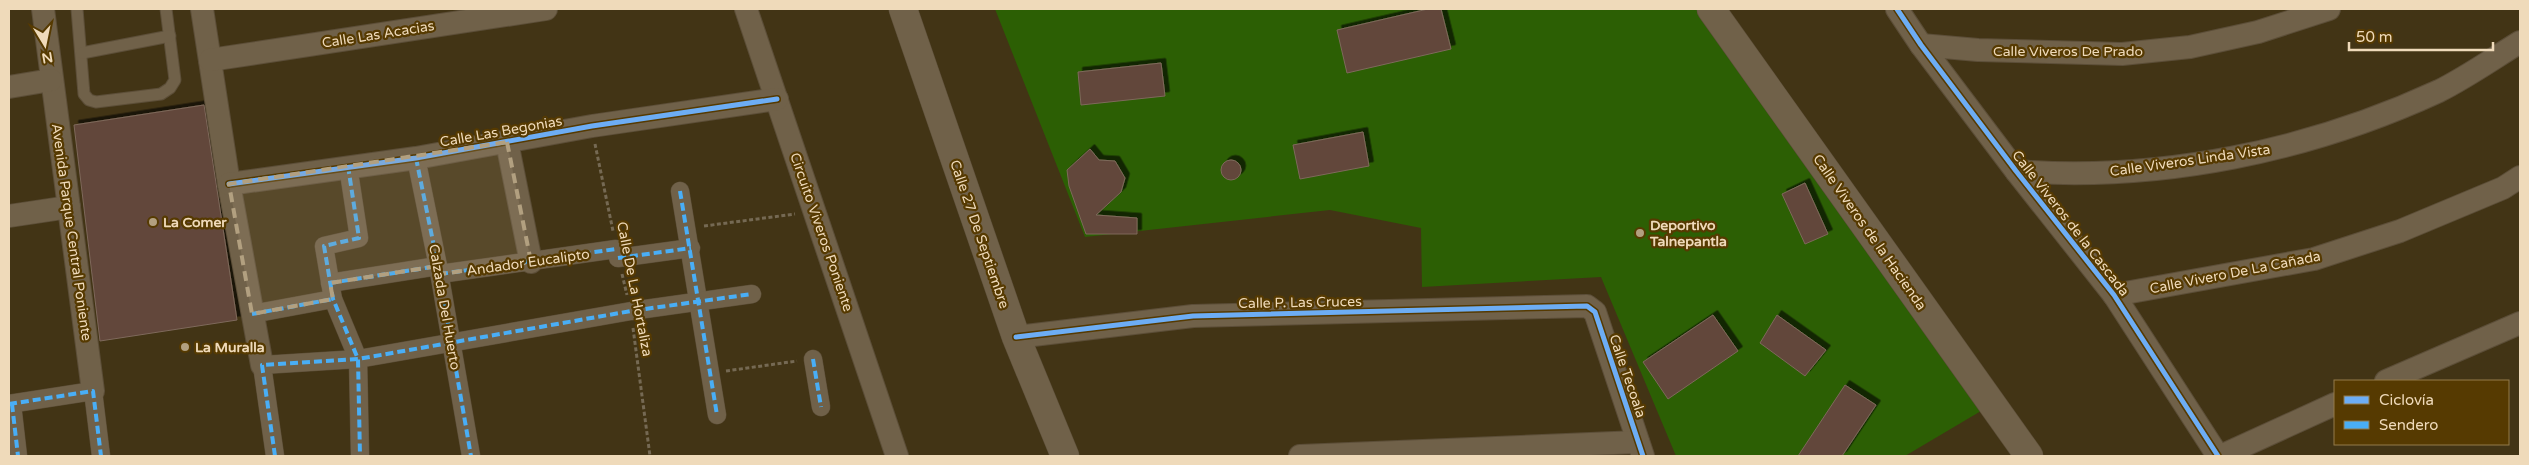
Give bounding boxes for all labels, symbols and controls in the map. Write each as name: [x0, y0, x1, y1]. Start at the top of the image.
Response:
street label: Calle Las Acacias: [321, 17, 436, 52]
north arrow: [20, 20, 70, 70]
scale bar: [2349, 20, 2493, 52]
text: 50 m: [2356, 28, 2393, 46]
street label: Calle Viveros De Prado: [1993, 43, 2143, 60]
text: N: [40, 48, 54, 67]
street label: Calle Las Begonias: [439, 112, 564, 151]
street label: Avenida Parque Central Poniente: [48, 122, 95, 342]
street label: Calle Viveros Linda Vista: [2109, 141, 2271, 180]
street label: Calle Viveros de la Cascada: [2008, 147, 2133, 300]
street label: Circuito Viveros Poniente: [786, 151, 857, 314]
street label: Calle Viveros de la Hacienda: [1809, 151, 1930, 314]
street label: Calle 27 De Septiembre: [946, 158, 1013, 311]
place label: La Comer: [163, 214, 227, 231]
marker: La Comer: [147, 216, 159, 228]
place label: Deportivo Talnepantla: [1649, 217, 1727, 250]
street label: Calle De La Hortaliza: [613, 220, 656, 358]
marker: Deportivo Talnepantla: [1634, 227, 1646, 239]
street label: Calzada Del Huerto: [425, 243, 464, 371]
street label: Andador Eucalipto: [465, 245, 591, 280]
street label: Calle Vivero De La Cañada: [2148, 248, 2322, 297]
street label: Calle P. Las Cruces: [1238, 293, 1362, 312]
street label: Calle Tecoala: [1605, 332, 1650, 420]
place label: La Muralla: [195, 339, 265, 356]
marker: La Muralla: [179, 341, 191, 353]
legend: [2334, 380, 2509, 445]
text: Ciclovía: [2379, 391, 2434, 409]
text: Sendero: [2379, 416, 2438, 434]

